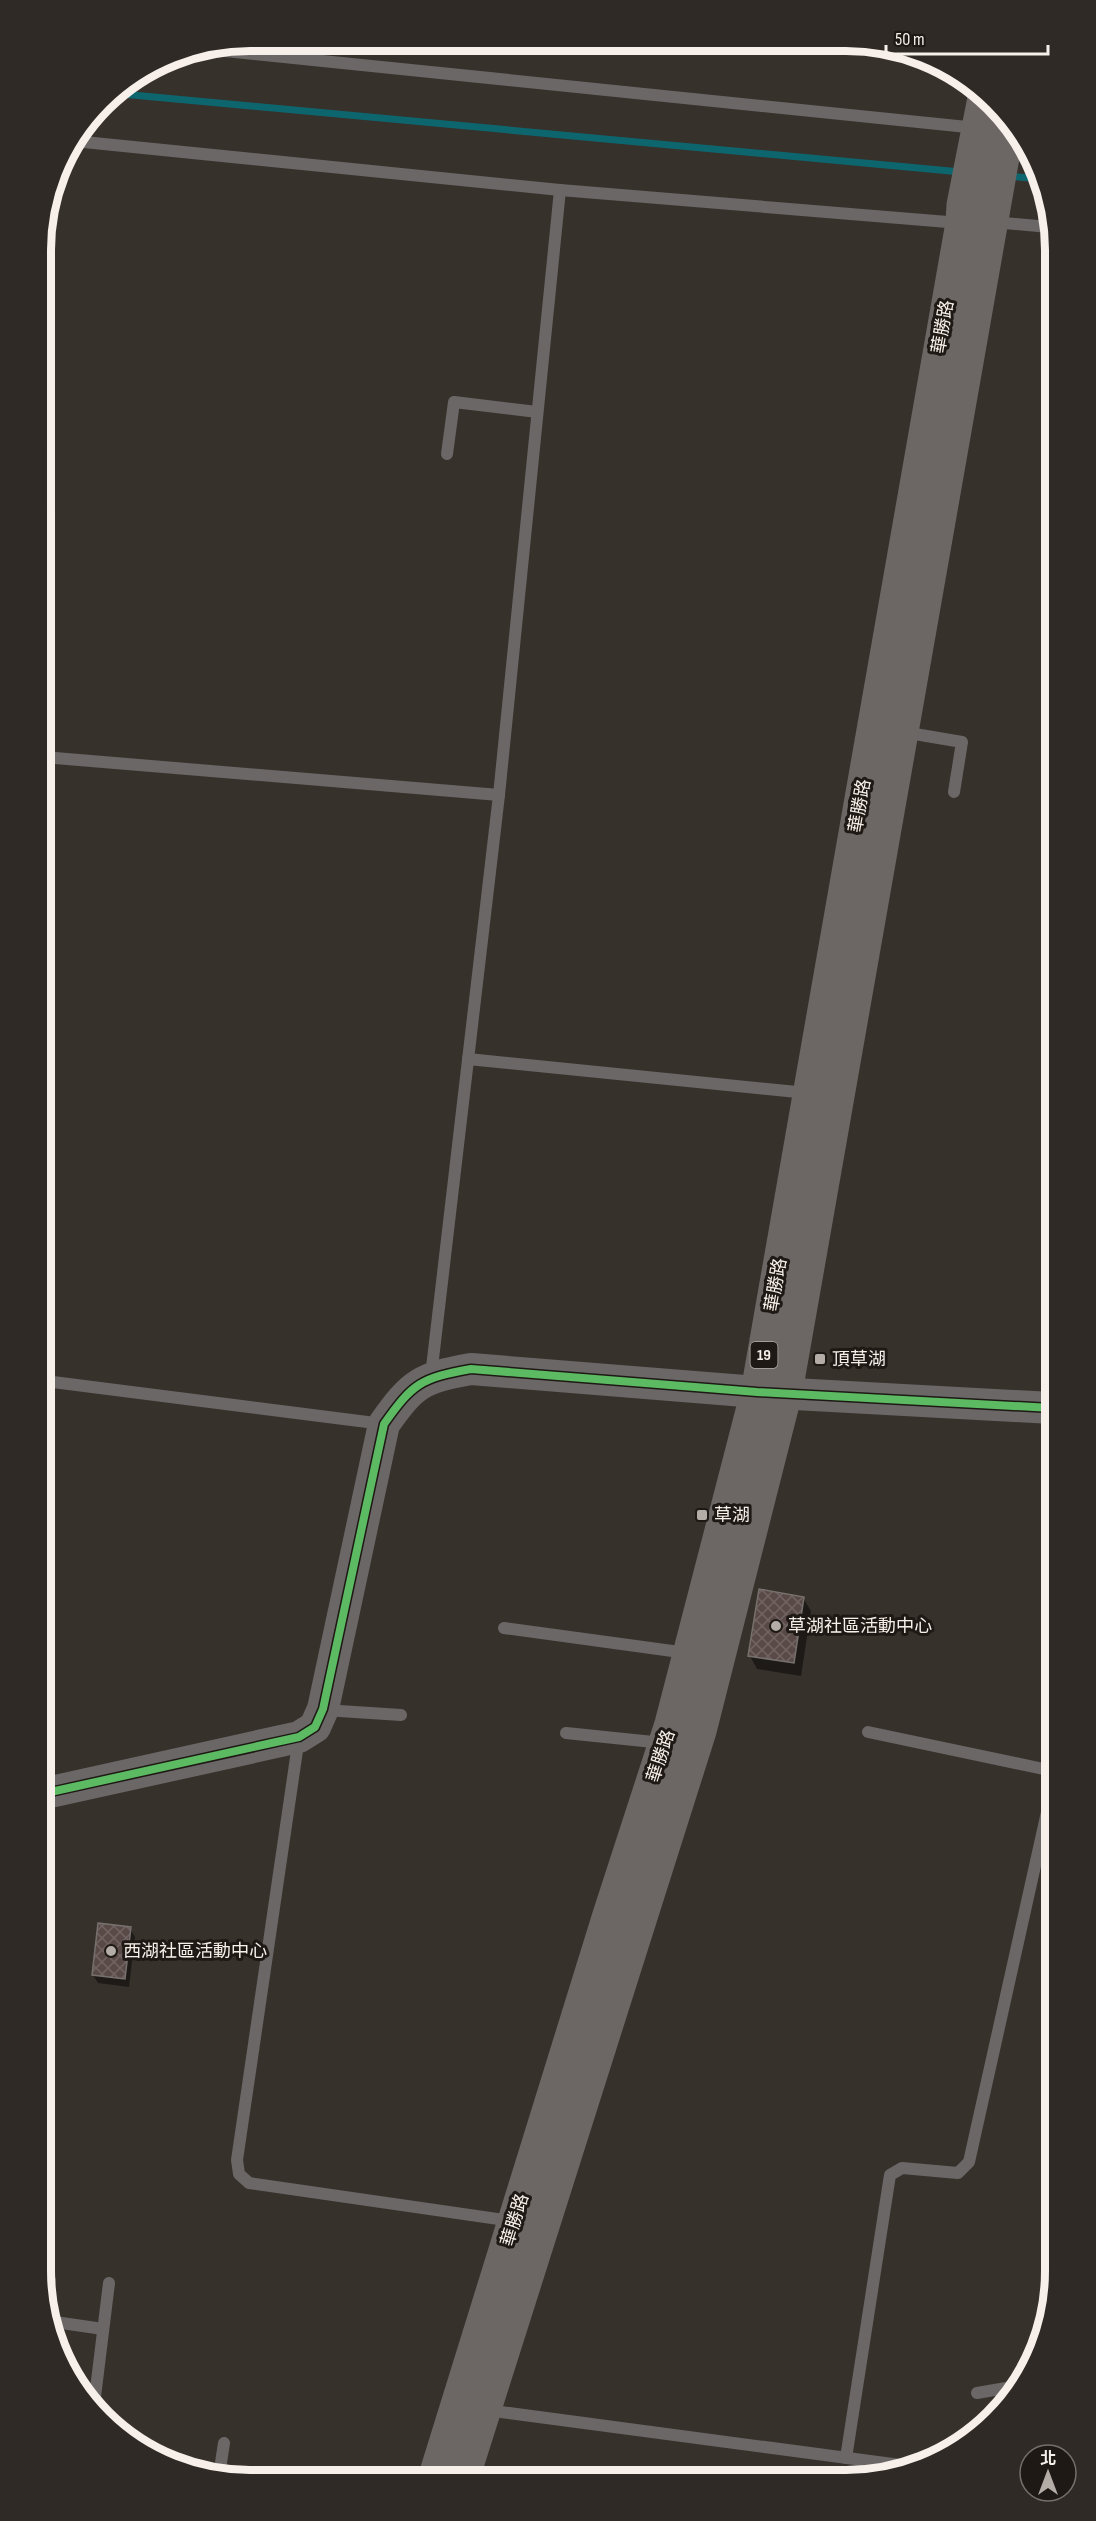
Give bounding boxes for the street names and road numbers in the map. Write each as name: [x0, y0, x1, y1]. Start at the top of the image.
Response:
street label: 華勝路: [928, 299, 958, 355]
street label: 華勝路: [845, 778, 875, 834]
street label: 華勝路: [761, 1257, 791, 1313]
road number: 19: [750, 1342, 777, 1368]
street label: 華勝路: [643, 1727, 679, 1785]
street label: 華勝路: [497, 2191, 533, 2249]

